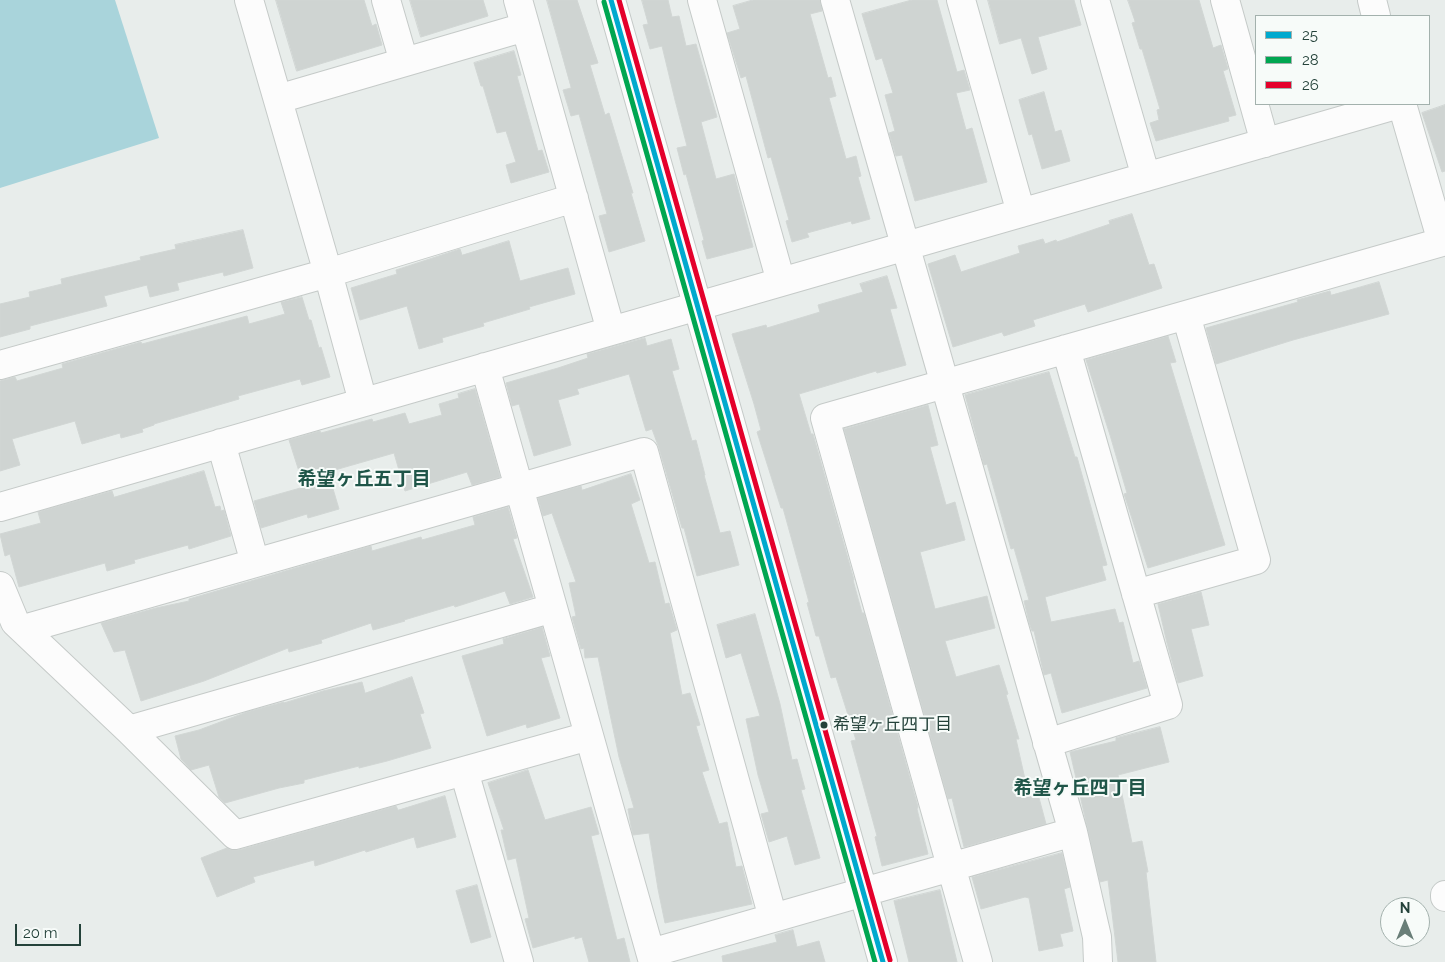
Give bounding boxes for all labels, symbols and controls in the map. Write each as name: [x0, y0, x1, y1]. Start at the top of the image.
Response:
legend: [1255, 15, 1430, 105]
text: 25: [1302, 26, 1318, 44]
text: 28: [1302, 51, 1319, 69]
text: 26: [1302, 76, 1319, 94]
district label: 希望ヶ丘五丁目: [298, 468, 430, 490]
place label: 希望ヶ丘四丁目: [833, 715, 952, 735]
marker: 希望ヶ丘四丁目: [819, 720, 829, 730]
district label: 希望ヶ丘四丁目: [1014, 777, 1146, 799]
north arrow: [1380, 897, 1430, 947]
text: N: [1400, 900, 1410, 916]
scale bar: [18, 914, 84, 946]
text: 20 m: [23, 924, 58, 942]

